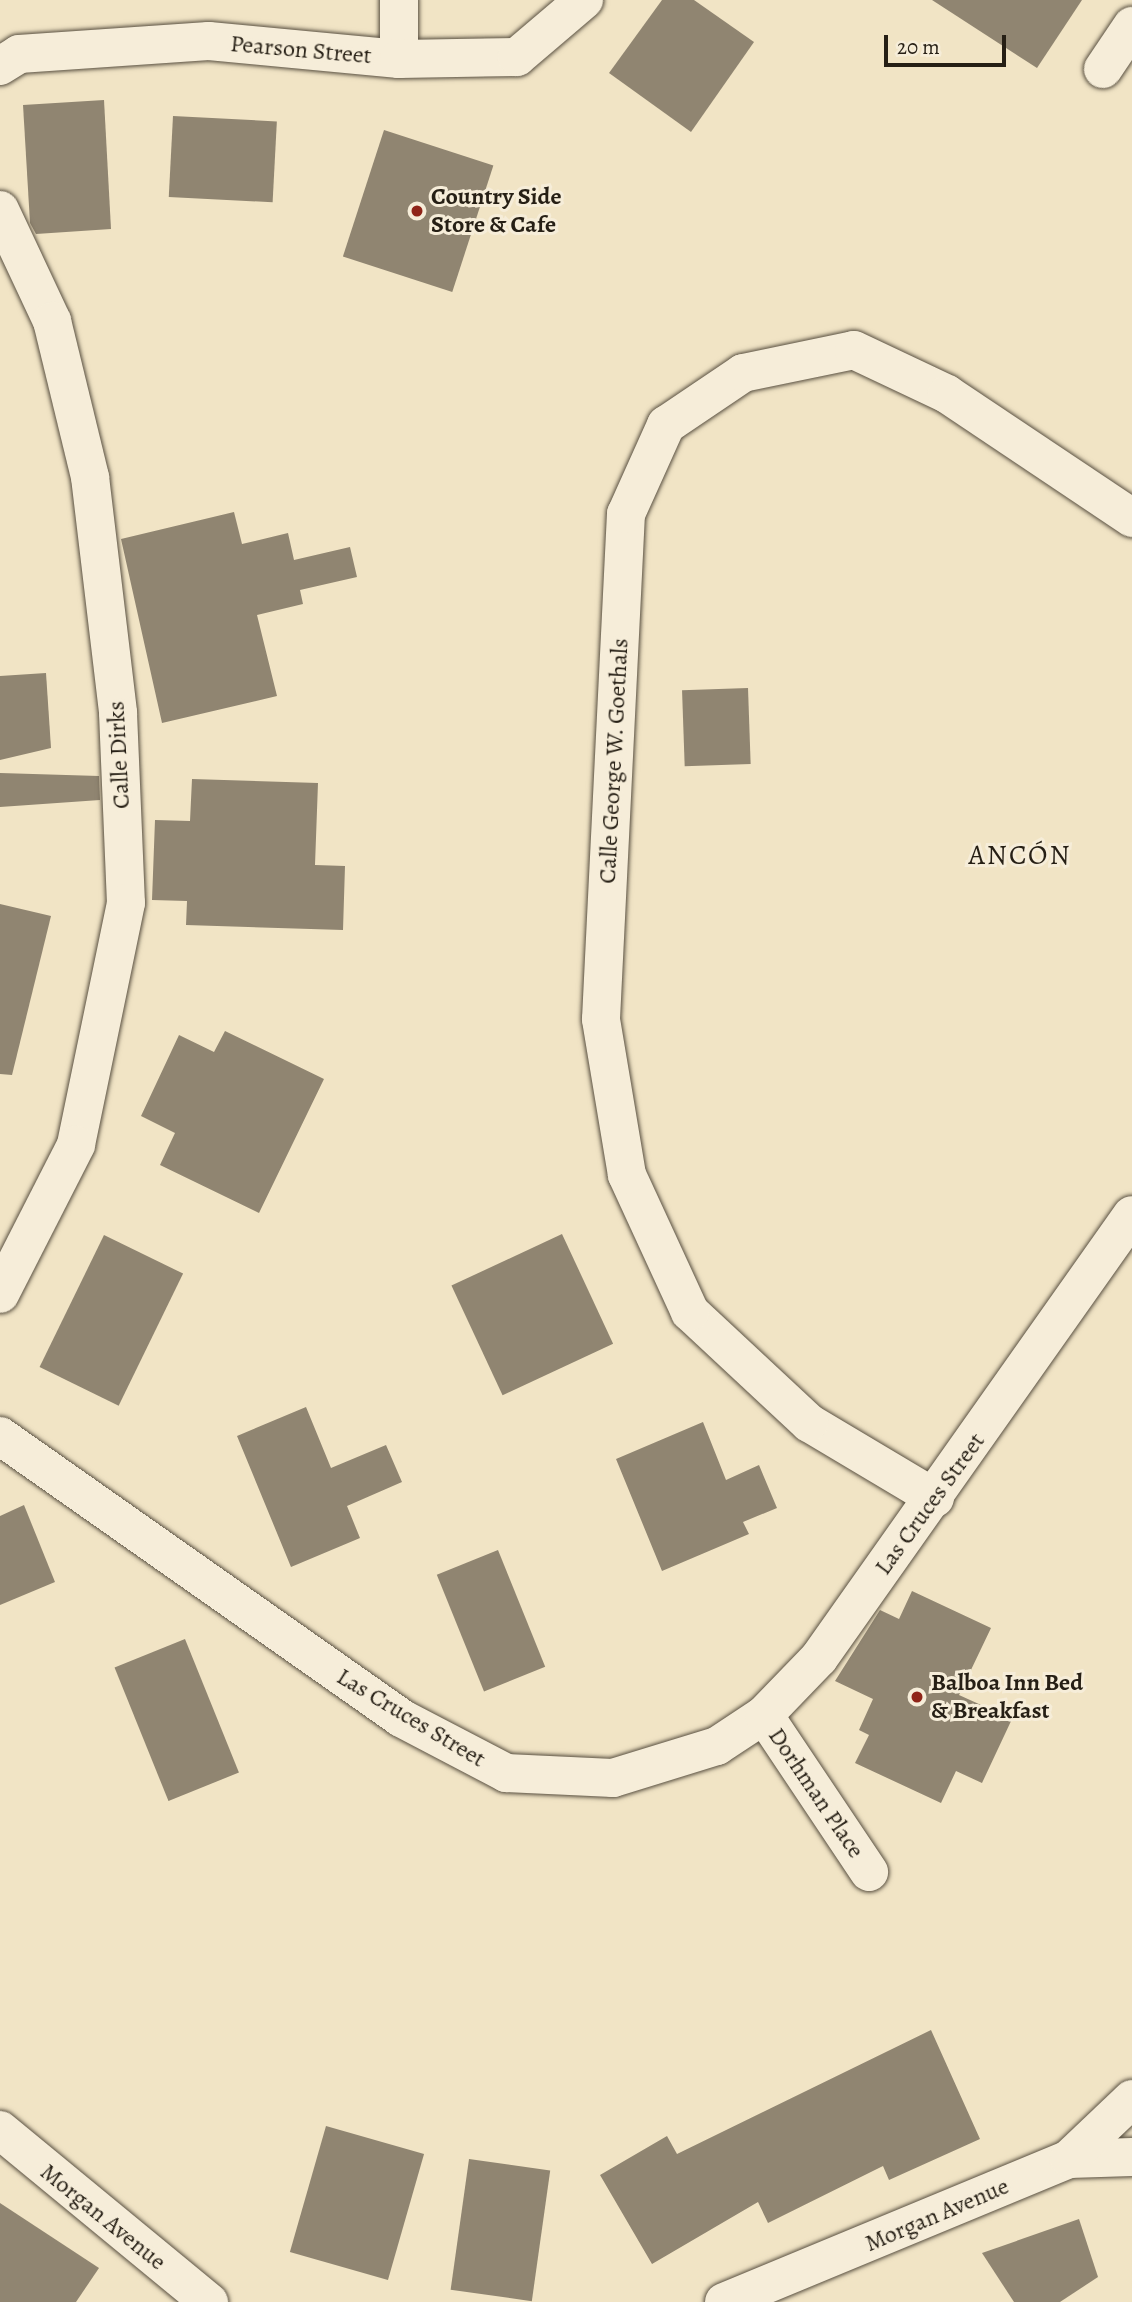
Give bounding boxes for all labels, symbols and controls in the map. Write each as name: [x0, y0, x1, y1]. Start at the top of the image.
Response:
scale bar: [887, 21, 1010, 65]
street label: Pearson Street: [229, 29, 373, 71]
text: 20 m: [897, 33, 940, 61]
place label: Country Side Store & Cafe: [431, 183, 562, 239]
marker: Country Side Store & Cafe: [409, 203, 425, 219]
street label: Calle George W. Goethals: [593, 637, 635, 885]
street label: Calle Dirks: [102, 700, 136, 810]
district label: ANCÓN: [969, 838, 1071, 872]
street label: Las Cruces Street: [869, 1427, 991, 1581]
street label: Las Cruces Street: [331, 1662, 491, 1774]
place label: Balboa Inn Bed & Breakfast: [931, 1669, 1083, 1725]
marker: Balboa Inn Bed & Breakfast: [909, 1689, 925, 1705]
street label: Dorhman Place: [762, 1722, 870, 1864]
street label: Morgan Avenue: [34, 2158, 172, 2276]
street label: Morgan Avenue: [861, 2172, 1013, 2258]

